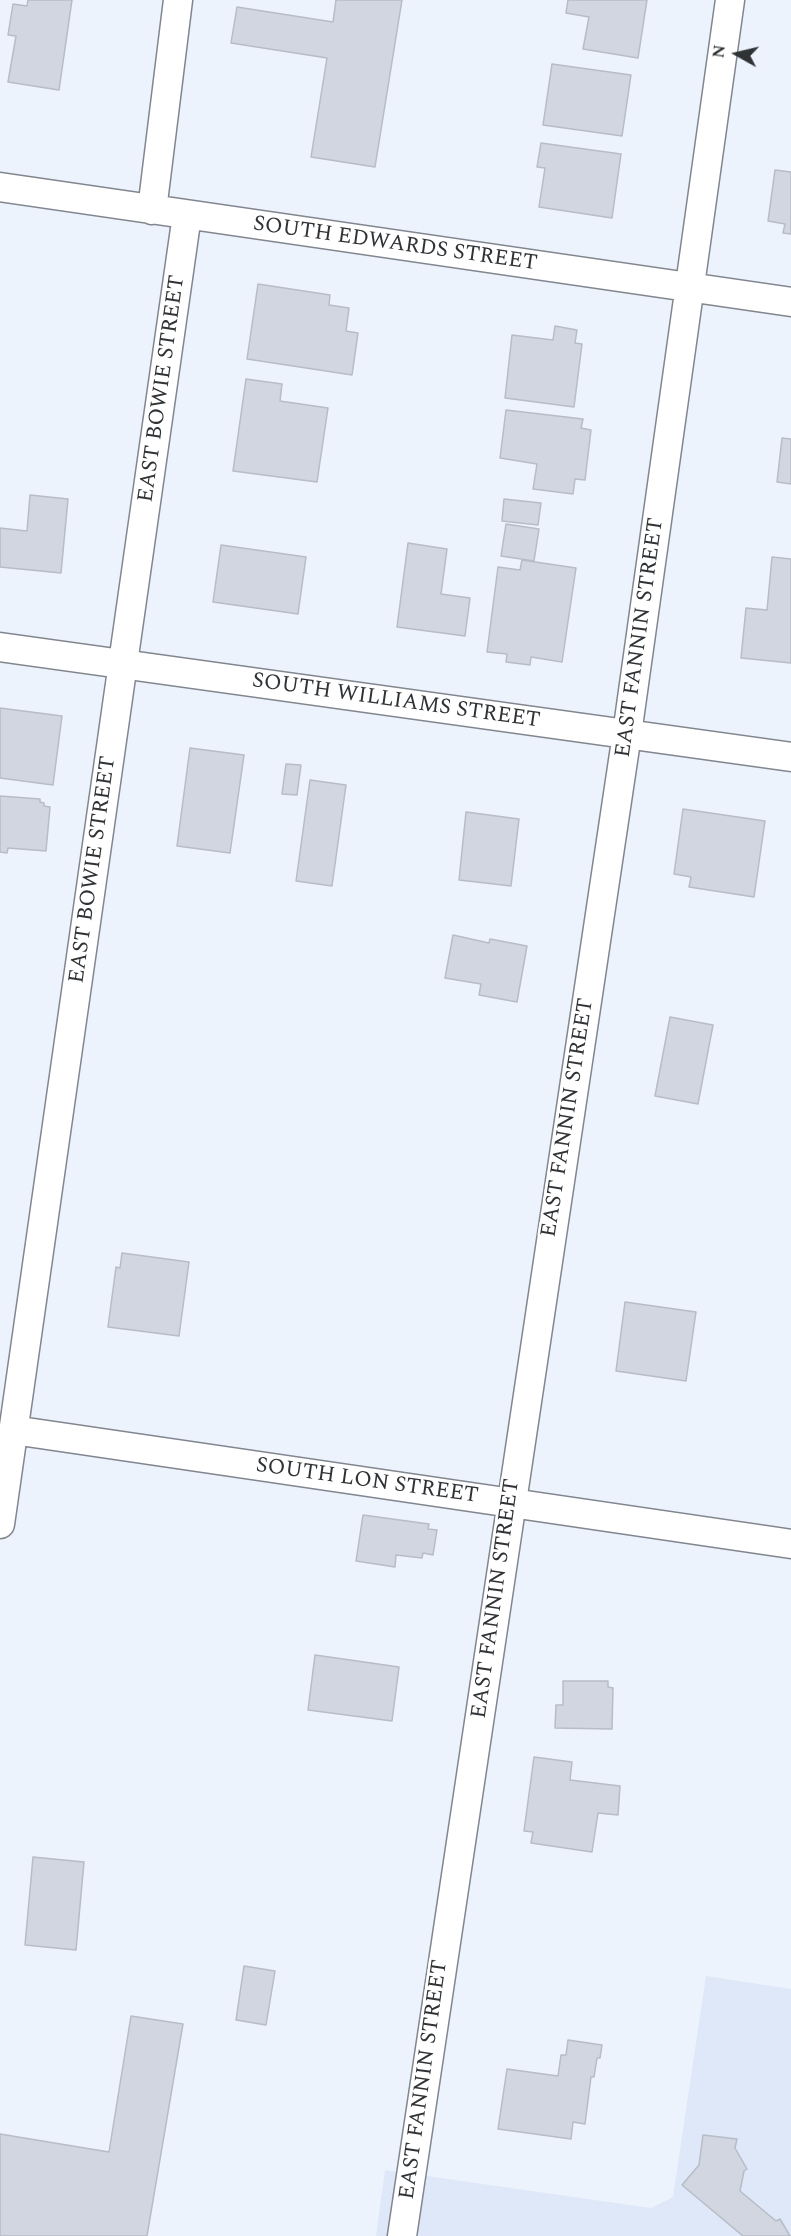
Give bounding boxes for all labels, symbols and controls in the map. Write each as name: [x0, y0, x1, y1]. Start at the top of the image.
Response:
north arrow: [707, 24, 767, 84]
text: N: [706, 43, 732, 60]
street label: SOUTH EDWARDS STREET: [251, 212, 539, 278]
street label: EAST BOWIE STREET: [134, 274, 192, 504]
street label: EAST FANNIN STREET: [611, 516, 671, 760]
street label: SOUTH WILLIAMS STREET: [250, 669, 542, 735]
street label: EAST BOWIE STREET: [65, 755, 123, 985]
street label: EAST FANNIN STREET: [537, 997, 601, 1239]
street label: SOUTH LON STREET: [254, 1453, 480, 1511]
street label: EAST FANNIN STREET: [467, 1477, 527, 1721]
street label: EAST FANNIN STREET: [395, 1958, 455, 2202]

